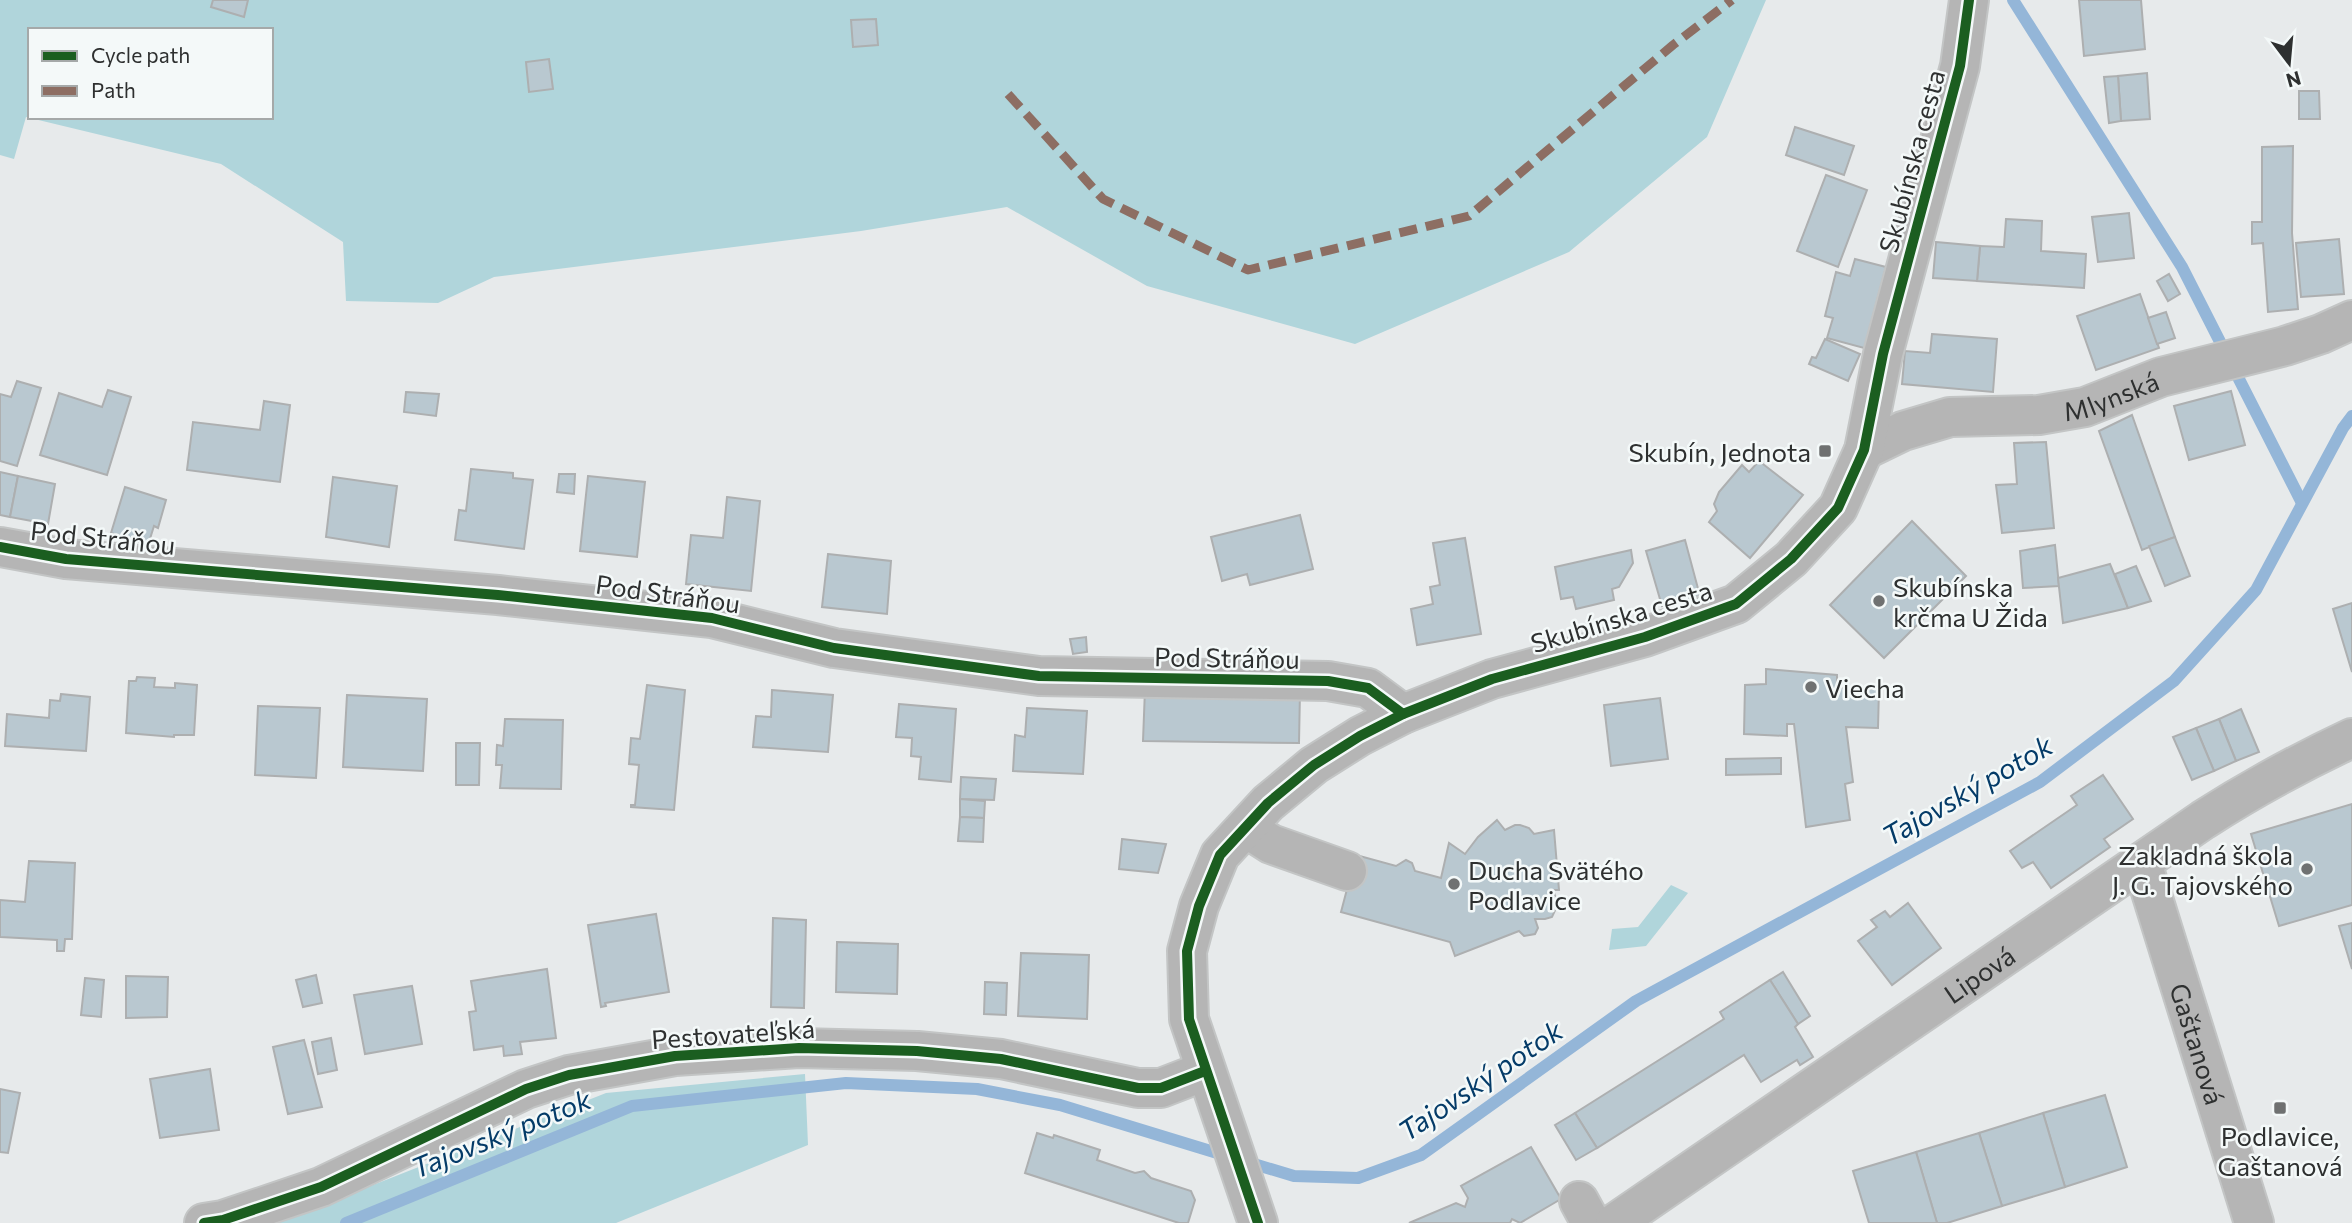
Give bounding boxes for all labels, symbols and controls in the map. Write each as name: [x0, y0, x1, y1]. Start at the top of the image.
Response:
legend: [28, 28, 273, 119]
north arrow: [2254, 28, 2324, 98]
text: Cycle path: [91, 42, 190, 67]
street label: Skubínska cesta: [1872, 66, 1950, 256]
text: N: [2284, 67, 2304, 93]
text: Path: [91, 77, 136, 102]
street label: Mlynská: [2061, 364, 2163, 426]
place label: Skubín, Jednota: [1628, 436, 1811, 467]
marker: Skubín, Jednota: [1817, 443, 1833, 459]
street label: Pod Stráňou: [29, 514, 177, 560]
street label: Pod Stráňou: [594, 568, 742, 618]
place label: Skubínska krčma U Žida: [1893, 571, 2048, 632]
street label: Skubínska cesta: [1527, 574, 1715, 658]
marker: Skubínska krčma U Žida: [1871, 593, 1887, 609]
street label: Pod Stráňou: [1154, 640, 1300, 674]
place label: Viecha: [1825, 672, 1905, 703]
marker: Viecha: [1803, 679, 1819, 695]
water label: Tajovský potok: [1876, 727, 2059, 852]
place label: Zakladná škola J. G. Tajovského: [2112, 839, 2293, 900]
place label: Ducha Svätého Podlavice: [1468, 854, 1644, 915]
marker: Zakladná škola J. G. Tajovského: [2299, 861, 2315, 877]
marker: Ducha Svätého Podlavice: [1446, 876, 1462, 892]
street label: Lipová: [1938, 939, 2020, 1009]
street label: Gaštanová: [2165, 979, 2232, 1108]
street label: Pestovateľská: [650, 1012, 816, 1054]
water label: Tajovský potok: [1391, 1012, 1569, 1148]
water label: Tajovský potok: [406, 1081, 597, 1185]
marker: Podlavice, Gaštanová: [2272, 1100, 2288, 1116]
place label: Podlavice, Gaštanová: [2217, 1120, 2343, 1181]

